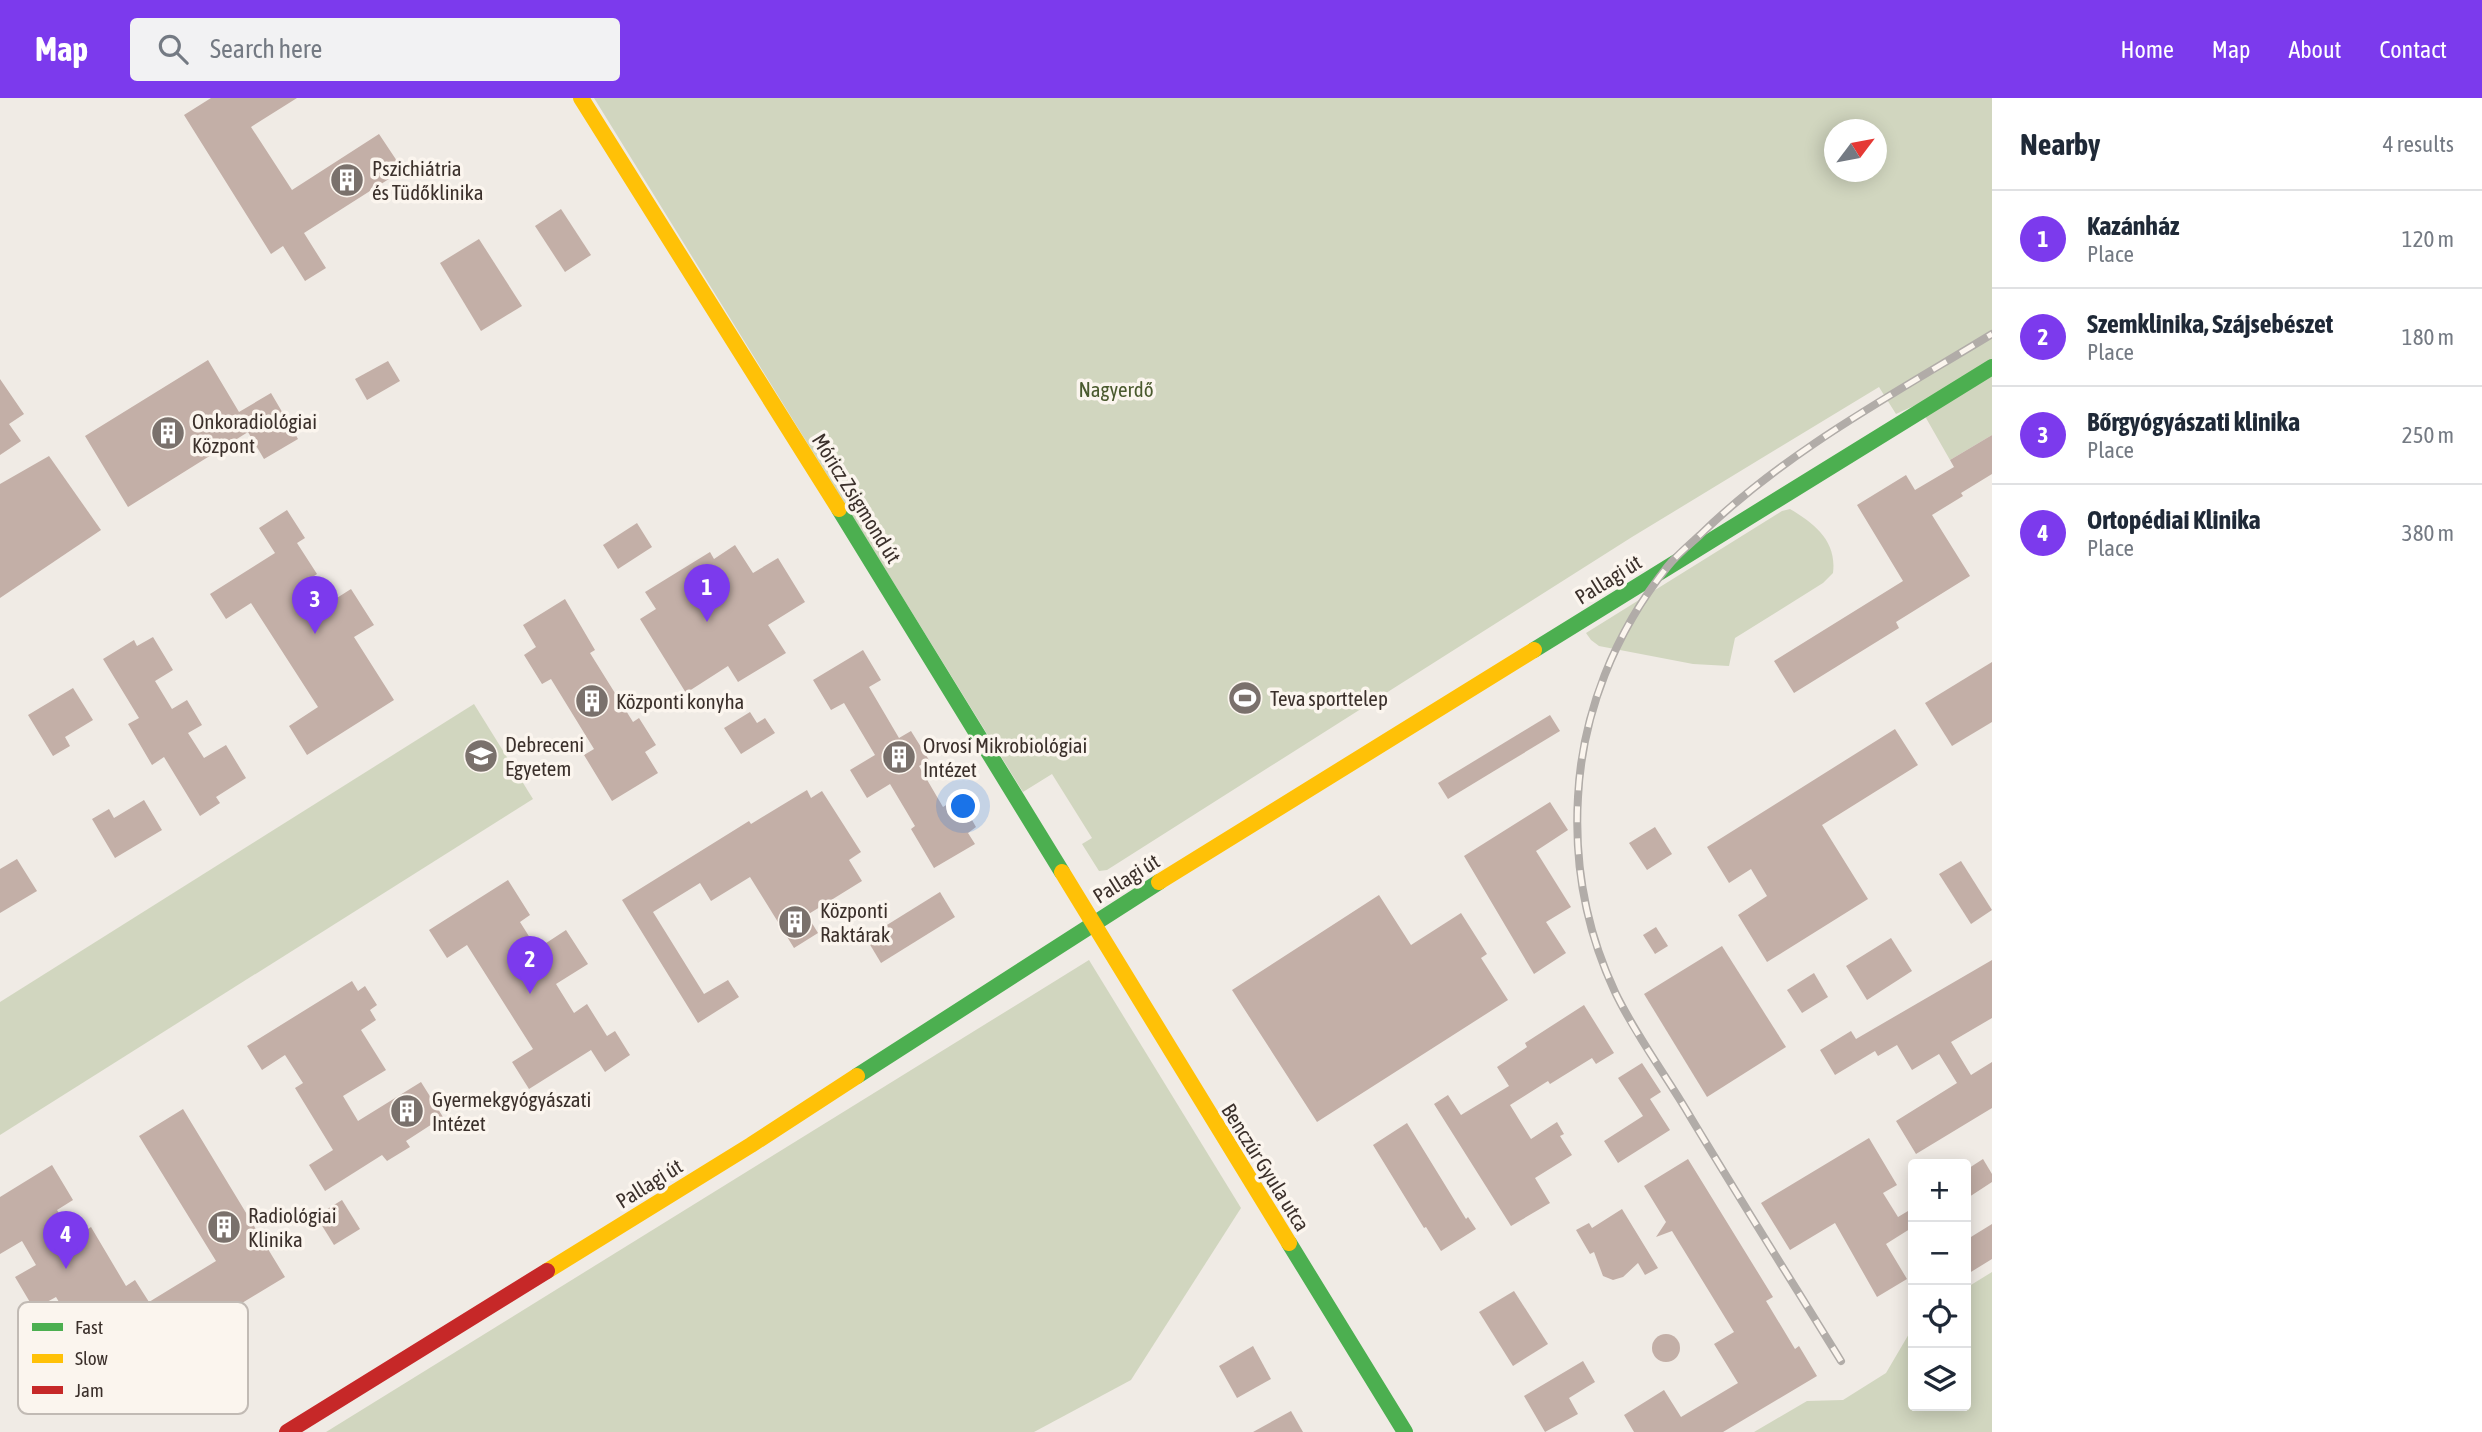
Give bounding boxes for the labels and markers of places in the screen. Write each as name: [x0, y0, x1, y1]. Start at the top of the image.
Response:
place label: Pszichiátria és Tüdőklinika: [372, 156, 484, 204]
building icon: Pszichiátria és Tüdőklinika: [328, 161, 366, 199]
place label: Onkoradiológiai Központ: [192, 409, 317, 457]
building icon: Onkoradiológiai Központ: [149, 414, 187, 452]
pin: 1: [684, 564, 730, 622]
pin: 3: [292, 576, 338, 634]
sports icon: Teva sporttelep: [1226, 679, 1264, 717]
building icon: Központi konyha: [573, 682, 611, 720]
place label: Teva sporttelep: [1270, 686, 1388, 710]
place label: Központi konyha: [616, 689, 744, 713]
place label: Debreceni Egyetem: [505, 732, 584, 780]
place label: Orvosi Mikrobiológiai Intézet: [923, 733, 1087, 781]
school or university icon: Debreceni Egyetem: [462, 737, 500, 775]
building icon: Orvosi Mikrobiológiai Intézet: [880, 738, 918, 776]
place label: Központi Raktárak: [820, 898, 890, 946]
building icon: Központi Raktárak: [776, 903, 814, 941]
pin: 2: [507, 936, 553, 994]
place label: Gyermekgyógyászati Intézet: [432, 1087, 591, 1135]
building icon: Gyermekgyógyászati Intézet: [388, 1092, 426, 1130]
place label: Radiológiai Klinika: [248, 1203, 337, 1251]
building icon: Radiológiai Klinika: [205, 1208, 243, 1246]
pin: 4: [43, 1211, 89, 1269]

